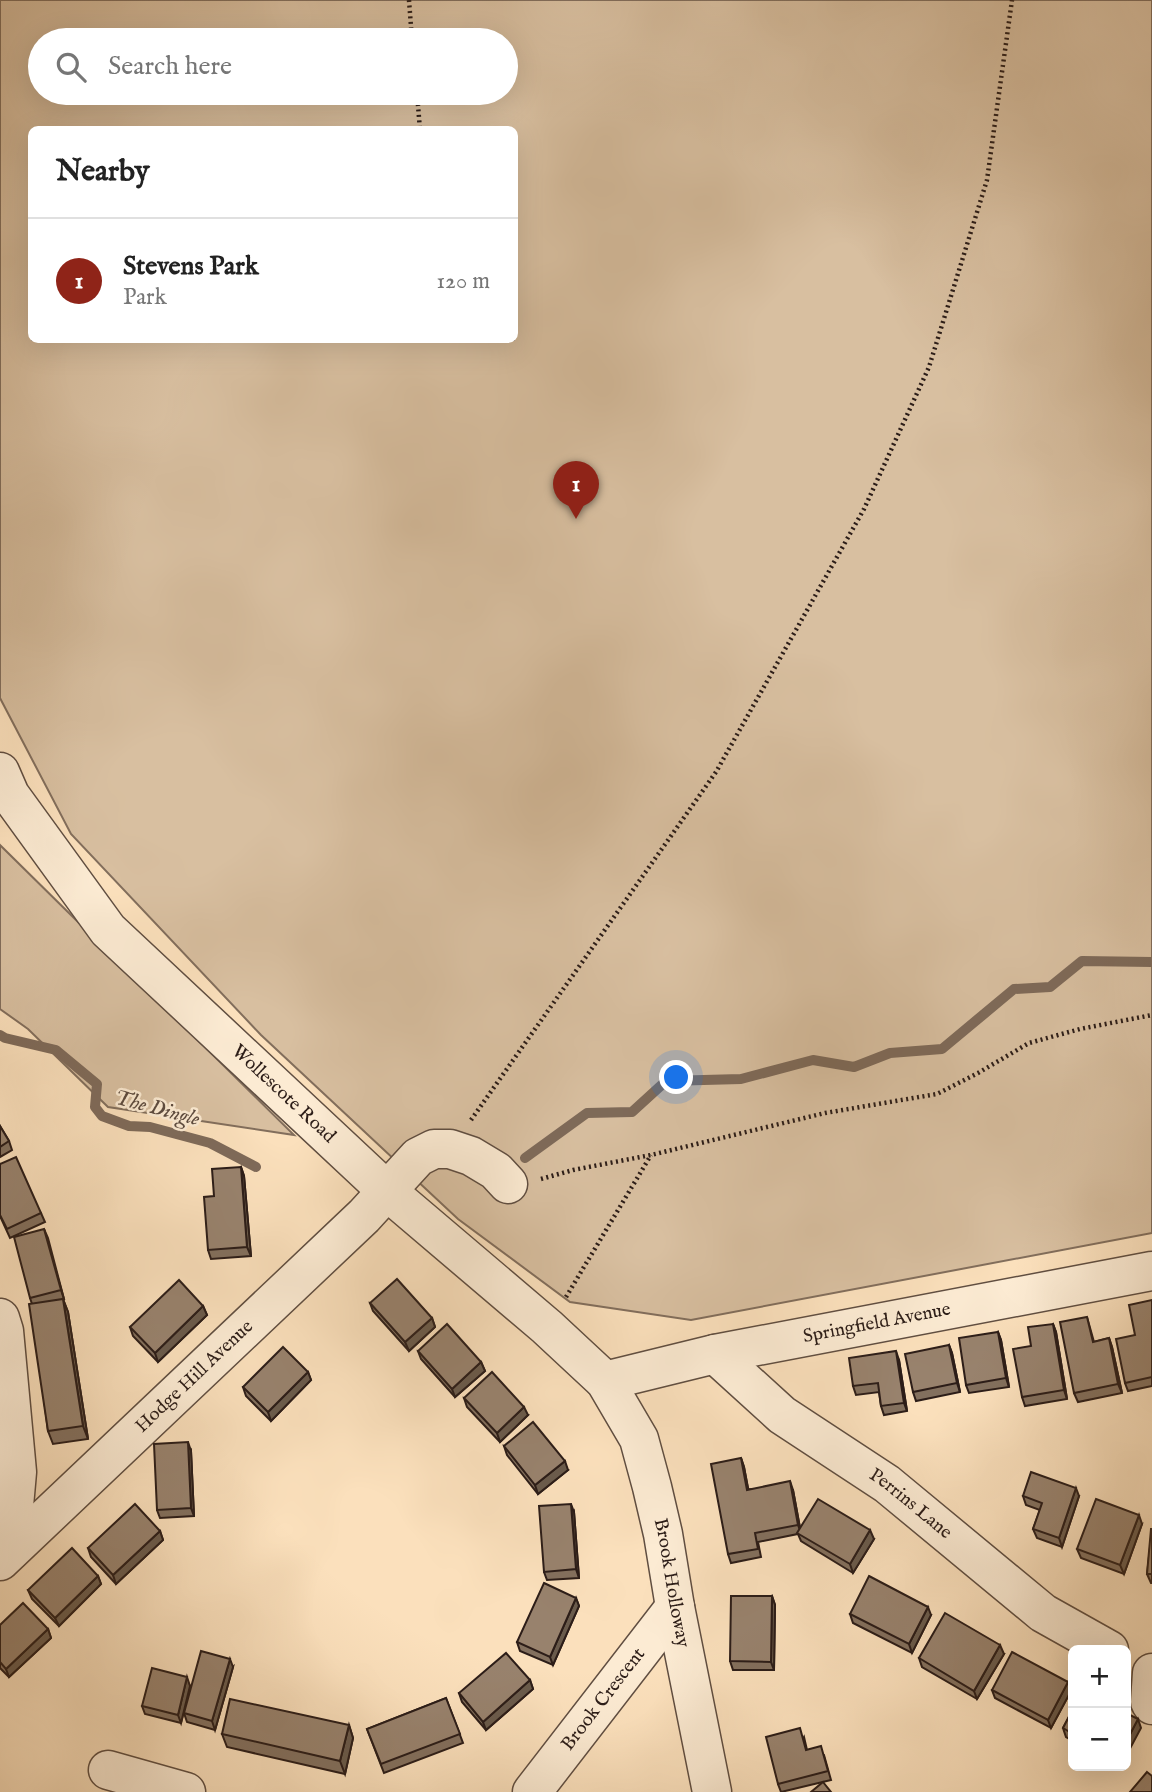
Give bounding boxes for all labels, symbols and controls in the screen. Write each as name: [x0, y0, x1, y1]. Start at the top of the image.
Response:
search box: [28, 28, 518, 105]
icon: search: [52, 48, 90, 86]
text: Search here: [108, 50, 232, 83]
text: Nearby: [56, 153, 149, 191]
text: Stevens Park: [123, 250, 259, 283]
text: 1: [75, 267, 83, 296]
text: 120 m: [437, 267, 490, 296]
text: Park: [123, 283, 167, 312]
pin: 1: [553, 461, 599, 519]
street label: Wollescote Road: [226, 1040, 341, 1149]
your location: [659, 1060, 693, 1094]
water label: The Dingle: [112, 1085, 202, 1133]
street label: Springfield Avenue: [801, 1297, 953, 1349]
street label: Hodge Hill Avenue: [130, 1315, 259, 1438]
street label: Perrins Lane: [864, 1463, 957, 1545]
street label: Brook Holloway: [648, 1516, 695, 1650]
street label: Brook Crescent: [556, 1643, 651, 1756]
map controls: [1068, 1645, 1131, 1771]
button: +: [1068, 1645, 1131, 1708]
button: −: [1068, 1708, 1131, 1771]

